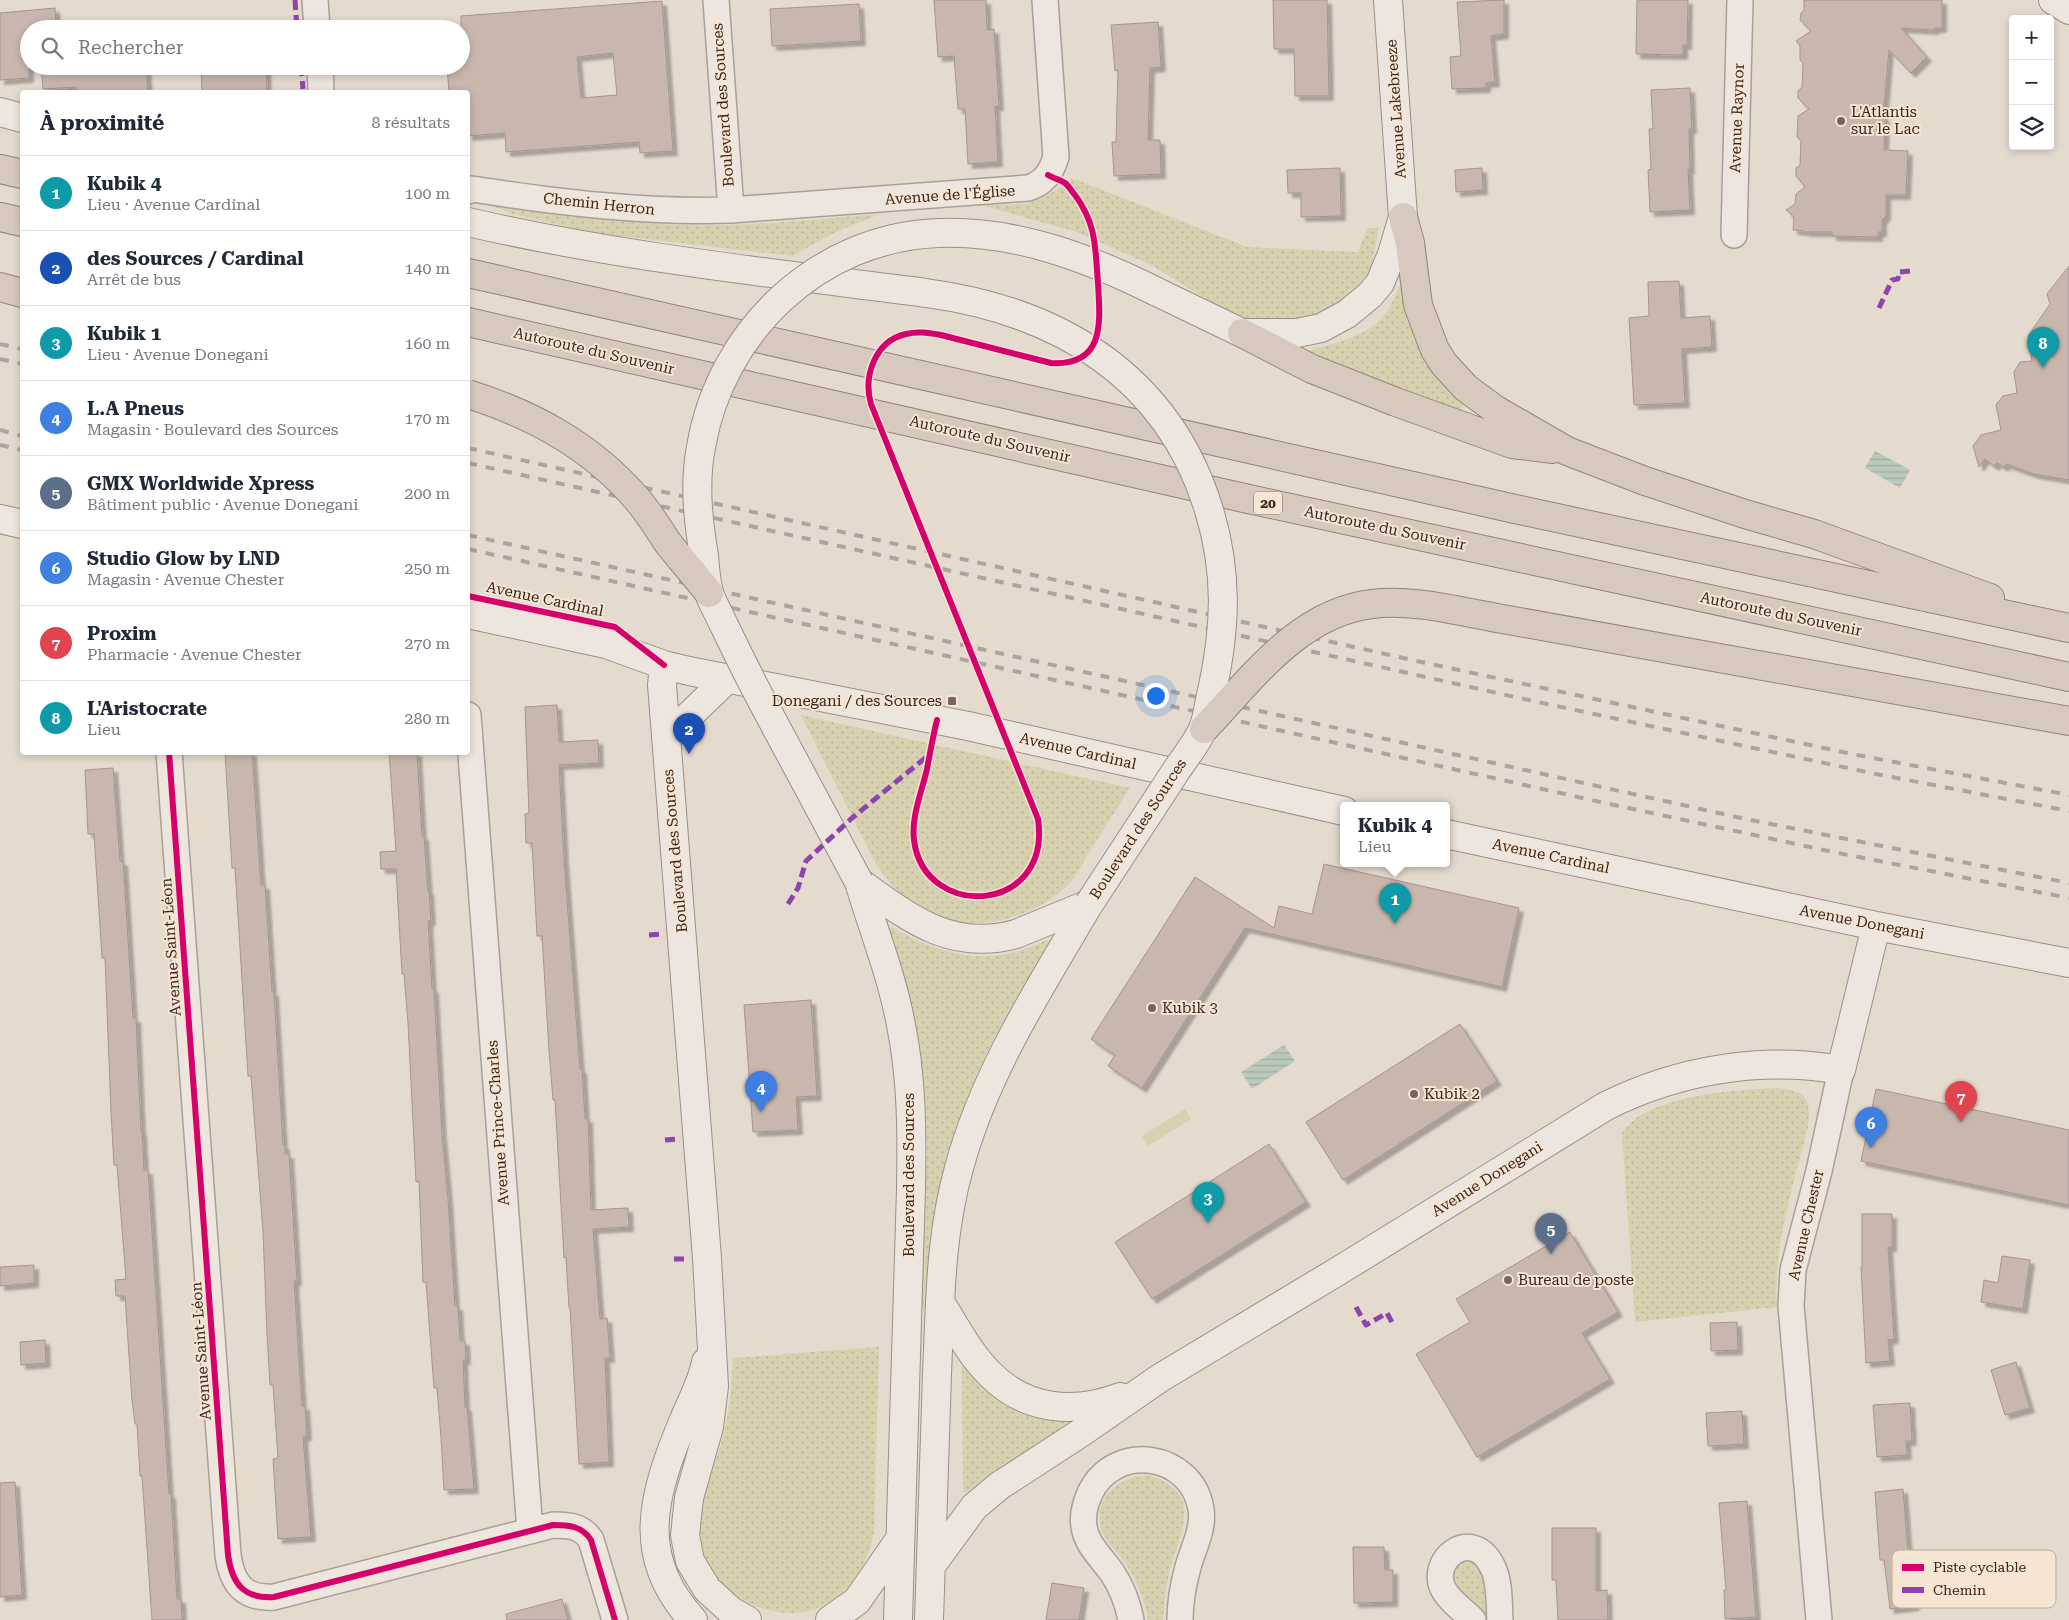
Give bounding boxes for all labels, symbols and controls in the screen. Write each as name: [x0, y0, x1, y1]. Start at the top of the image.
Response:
map controls: [2009, 15, 2054, 150]
button: +: [2009, 15, 2054, 60]
search box: [20, 20, 470, 75]
street label: Boulevard des Sources: [708, 23, 738, 187]
icon: search: [38, 34, 66, 62]
text: Rechercher: [78, 36, 184, 59]
street label: Avenue Lakebreeze: [1382, 39, 1410, 179]
button: −: [2009, 60, 2054, 105]
street label: Avenue Raynor: [1726, 63, 1748, 173]
place label: L'Atlantis sur le Lac: [1851, 103, 1920, 138]
button: layers: [2009, 105, 2054, 150]
text: À proximité: [40, 111, 164, 135]
text: 8 résultats: [371, 113, 450, 132]
marker: L'Atlantis sur le Lac: [1835, 115, 1847, 127]
text: Kubik 4: [87, 172, 161, 195]
street label: Avenue de l'Église: [884, 181, 1016, 209]
text: 1: [52, 184, 60, 203]
text: 100 m: [404, 184, 450, 203]
street label: Chemin Herron: [542, 189, 656, 219]
text: Lieu · Avenue Cardinal: [87, 195, 260, 214]
text: des Sources / Cardinal: [87, 247, 304, 270]
text: 2: [52, 259, 60, 278]
text: 140 m: [404, 259, 450, 278]
text: Arrêt de bus: [87, 270, 181, 289]
text: Kubik 1: [87, 322, 161, 345]
street label: Autoroute du Souvenir: [512, 324, 676, 378]
pin: 8: [2027, 327, 2059, 368]
text: 3: [52, 334, 60, 353]
text: 160 m: [404, 334, 450, 353]
text: Lieu · Avenue Donegani: [87, 345, 269, 364]
text: L.A Pneus: [87, 397, 184, 420]
text: 4: [52, 409, 60, 428]
text: 170 m: [404, 409, 450, 428]
street label: Autoroute du Souvenir: [908, 412, 1072, 466]
text: Magasin · Boulevard des Sources: [87, 420, 338, 439]
text: GMX Worldwide Xpress: [87, 472, 314, 495]
text: 5: [52, 484, 60, 503]
text: 200 m: [404, 484, 450, 503]
road number: 20: [1254, 492, 1282, 514]
text: Bâtiment public · Avenue Donegani: [87, 495, 358, 514]
street label: Autoroute du Souvenir: [1303, 502, 1467, 554]
text: Studio Glow by LND: [87, 547, 280, 570]
text: 6: [52, 559, 60, 578]
text: 250 m: [404, 559, 450, 578]
text: Magasin · Avenue Chester: [87, 570, 284, 589]
street label: Avenue Cardinal: [485, 578, 606, 620]
street label: Autoroute du Souvenir: [1699, 588, 1863, 640]
text: Proxim: [87, 622, 157, 645]
text: 7: [52, 634, 60, 653]
text: 270 m: [404, 634, 450, 653]
text: Pharmacie · Avenue Chester: [87, 645, 302, 664]
your location: [1143, 683, 1169, 709]
place label: Donegani / des Sources: [772, 692, 942, 710]
marker: Donegani / des Sources: [946, 695, 958, 707]
text: L'Aristocrate: [87, 697, 207, 720]
text: 8: [52, 709, 60, 728]
text: 280 m: [404, 709, 450, 728]
pin: 2: [673, 713, 705, 754]
text: Lieu: [87, 720, 121, 739]
street label: Avenue Cardinal: [1018, 729, 1139, 773]
street label: Boulevard des Sources: [1086, 755, 1190, 903]
street label: Boulevard des Sources: [659, 769, 691, 933]
popup: [1340, 802, 1450, 867]
text: Kubik 4: [1358, 814, 1432, 837]
street label: Avenue Cardinal: [1491, 835, 1612, 877]
text: Lieu: [1358, 837, 1392, 856]
street label: Avenue Saint-Léon: [157, 877, 185, 1017]
pin: 1: [1379, 883, 1411, 924]
street label: Avenue Donegani: [1798, 901, 1926, 943]
place label: Kubik 3: [1162, 999, 1218, 1017]
marker: Kubik 3: [1146, 1002, 1158, 1014]
street label: Avenue Prince-Charles: [483, 1040, 513, 1206]
pin: 4: [745, 1071, 777, 1112]
pin: 7: [1945, 1081, 1977, 1122]
place label: Kubik 2: [1424, 1085, 1480, 1103]
marker: Kubik 2: [1408, 1088, 1420, 1100]
street label: Boulevard des Sources: [900, 1093, 918, 1257]
pin: 6: [1855, 1107, 1887, 1148]
street label: Avenue Donegani: [1428, 1138, 1546, 1220]
street label: Avenue Chester: [1784, 1168, 1828, 1282]
pin: 3: [1192, 1182, 1224, 1223]
pin: 5: [1535, 1213, 1567, 1254]
place label: Bureau de poste: [1518, 1271, 1634, 1289]
marker: Bureau de poste: [1502, 1274, 1514, 1286]
street label: Avenue Saint-Léon: [187, 1281, 215, 1421]
legend: [1892, 1550, 2056, 1608]
text: Piste cyclable: [1933, 1559, 2027, 1575]
text: Chemin: [1933, 1582, 1986, 1598]

